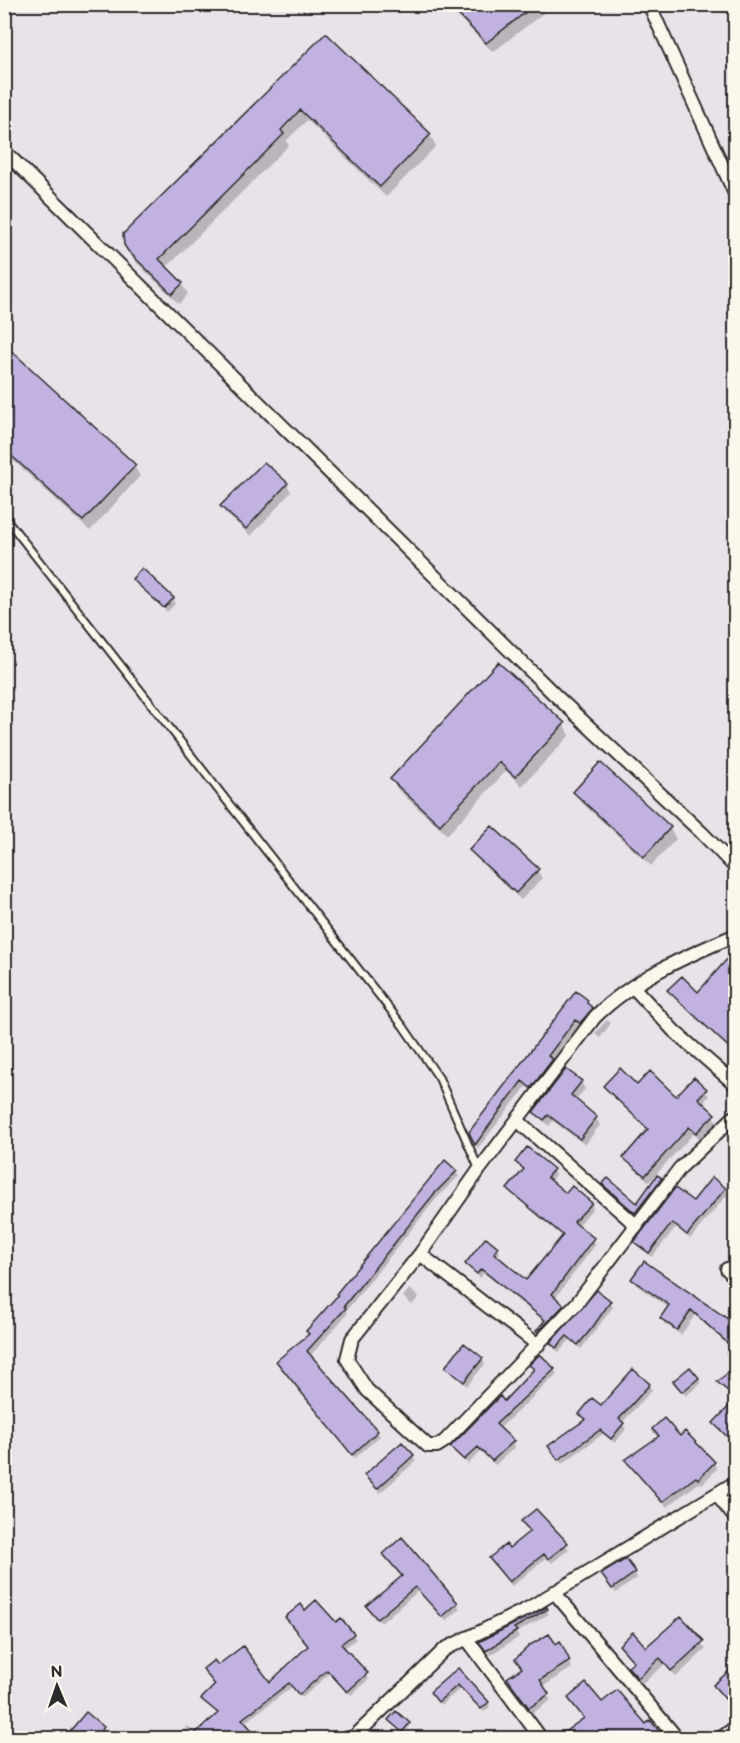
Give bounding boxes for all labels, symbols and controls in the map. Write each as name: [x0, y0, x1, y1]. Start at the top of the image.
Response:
north arrow: [27, 1656, 87, 1716]
text: N: [50, 1663, 63, 1682]

